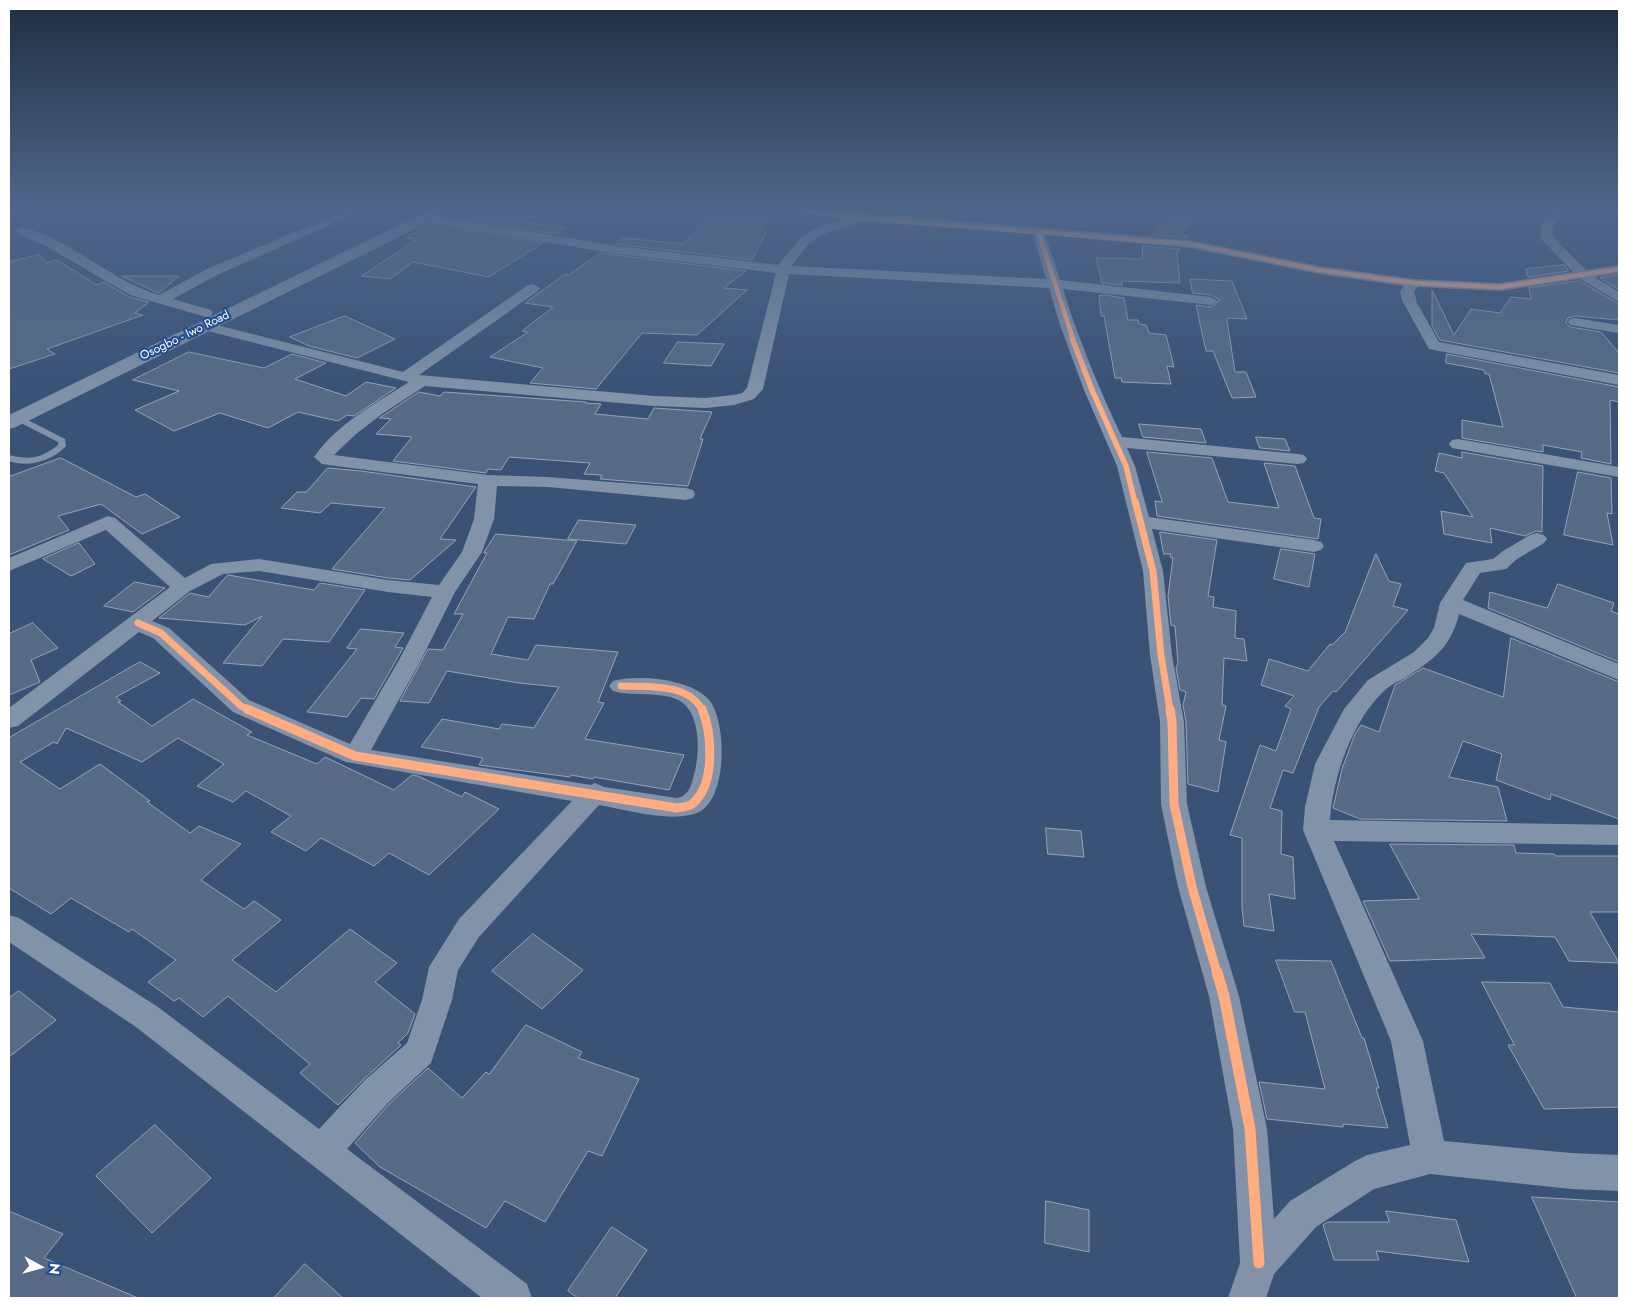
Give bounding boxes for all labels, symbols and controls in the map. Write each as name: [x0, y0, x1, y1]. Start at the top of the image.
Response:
street label: Osogbo - Iwo Road: [138, 308, 232, 364]
north arrow: [15, 1242, 65, 1292]
text: N: [44, 1262, 65, 1276]

